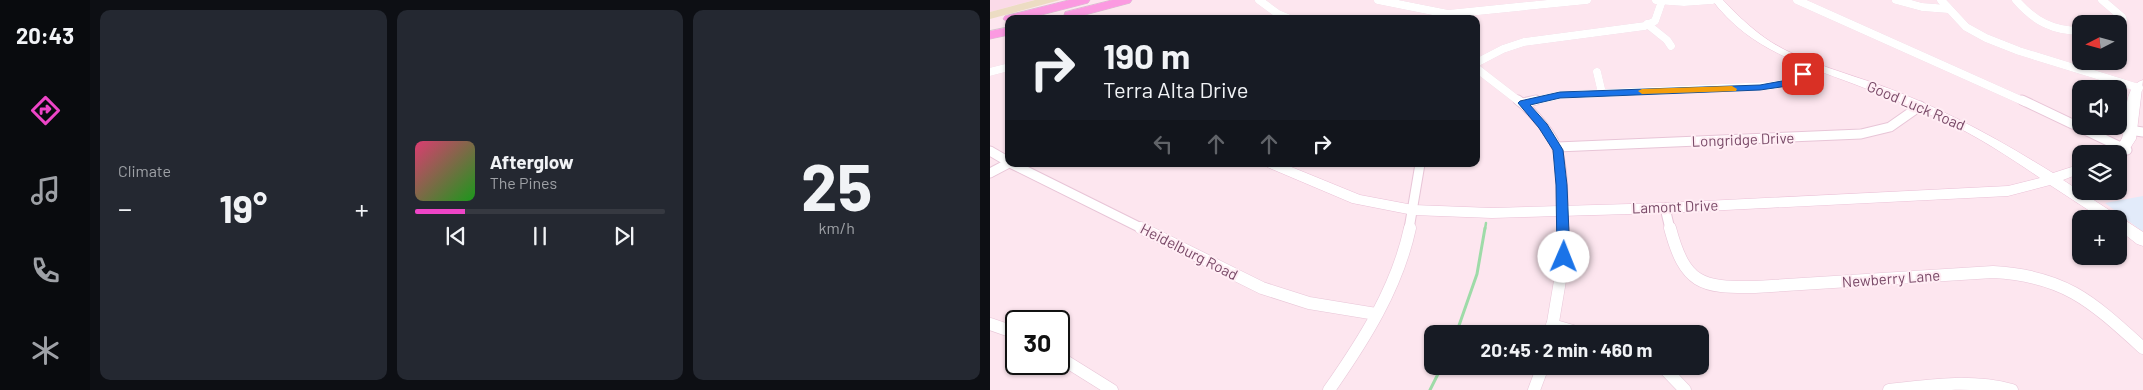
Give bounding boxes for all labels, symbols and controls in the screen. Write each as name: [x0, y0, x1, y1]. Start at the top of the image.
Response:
north arrow: [2072, 15, 2128, 70]
map controls: [2072, 15, 2127, 265]
text: 20:43: [16, 22, 74, 48]
text: 190 m: [1103, 34, 1190, 76]
icon: right: [1020, 35, 1085, 100]
pin: [1782, 53, 1824, 95]
icon: arrive: [1789, 60, 1817, 88]
text: Terra Alta Drive: [1103, 76, 1248, 102]
street label: Good Luck Road: [1865, 76, 1968, 134]
button: sound: [2072, 80, 2127, 135]
icon: directions: [28, 93, 63, 128]
street label: Longridge Drive: [1691, 128, 1795, 150]
icon: left: [1149, 130, 1177, 158]
icon: ahead: [1202, 130, 1230, 158]
icon: ahead: [1255, 130, 1283, 158]
icon: right: [1308, 130, 1336, 158]
button: layers: [2072, 145, 2127, 200]
text: 25: [801, 146, 872, 224]
text: Afterglow: [490, 150, 574, 173]
text: Climate: [118, 161, 171, 180]
icon: music: [28, 173, 63, 208]
text: The Pines: [490, 173, 557, 192]
text: 19°: [219, 185, 267, 231]
text: −: [118, 191, 132, 225]
text: +: [355, 191, 369, 225]
street label: Lamont Drive: [1631, 195, 1719, 217]
button: +: [2072, 210, 2127, 265]
text: km/h: [819, 218, 855, 237]
street label: Heidelburg Road: [1138, 219, 1241, 283]
icon: previous: [442, 222, 470, 250]
icon: pause: [526, 222, 554, 250]
icon: next: [610, 222, 638, 250]
position arrow: [1537, 230, 1589, 282]
icon: phone: [28, 253, 63, 288]
street label: Newberry Lane: [1841, 266, 1941, 290]
speed limit sign: 30: [1005, 310, 1070, 375]
icon: climate: [28, 333, 63, 368]
text: 20:45 · 2 min · 460 m: [1481, 338, 1653, 361]

